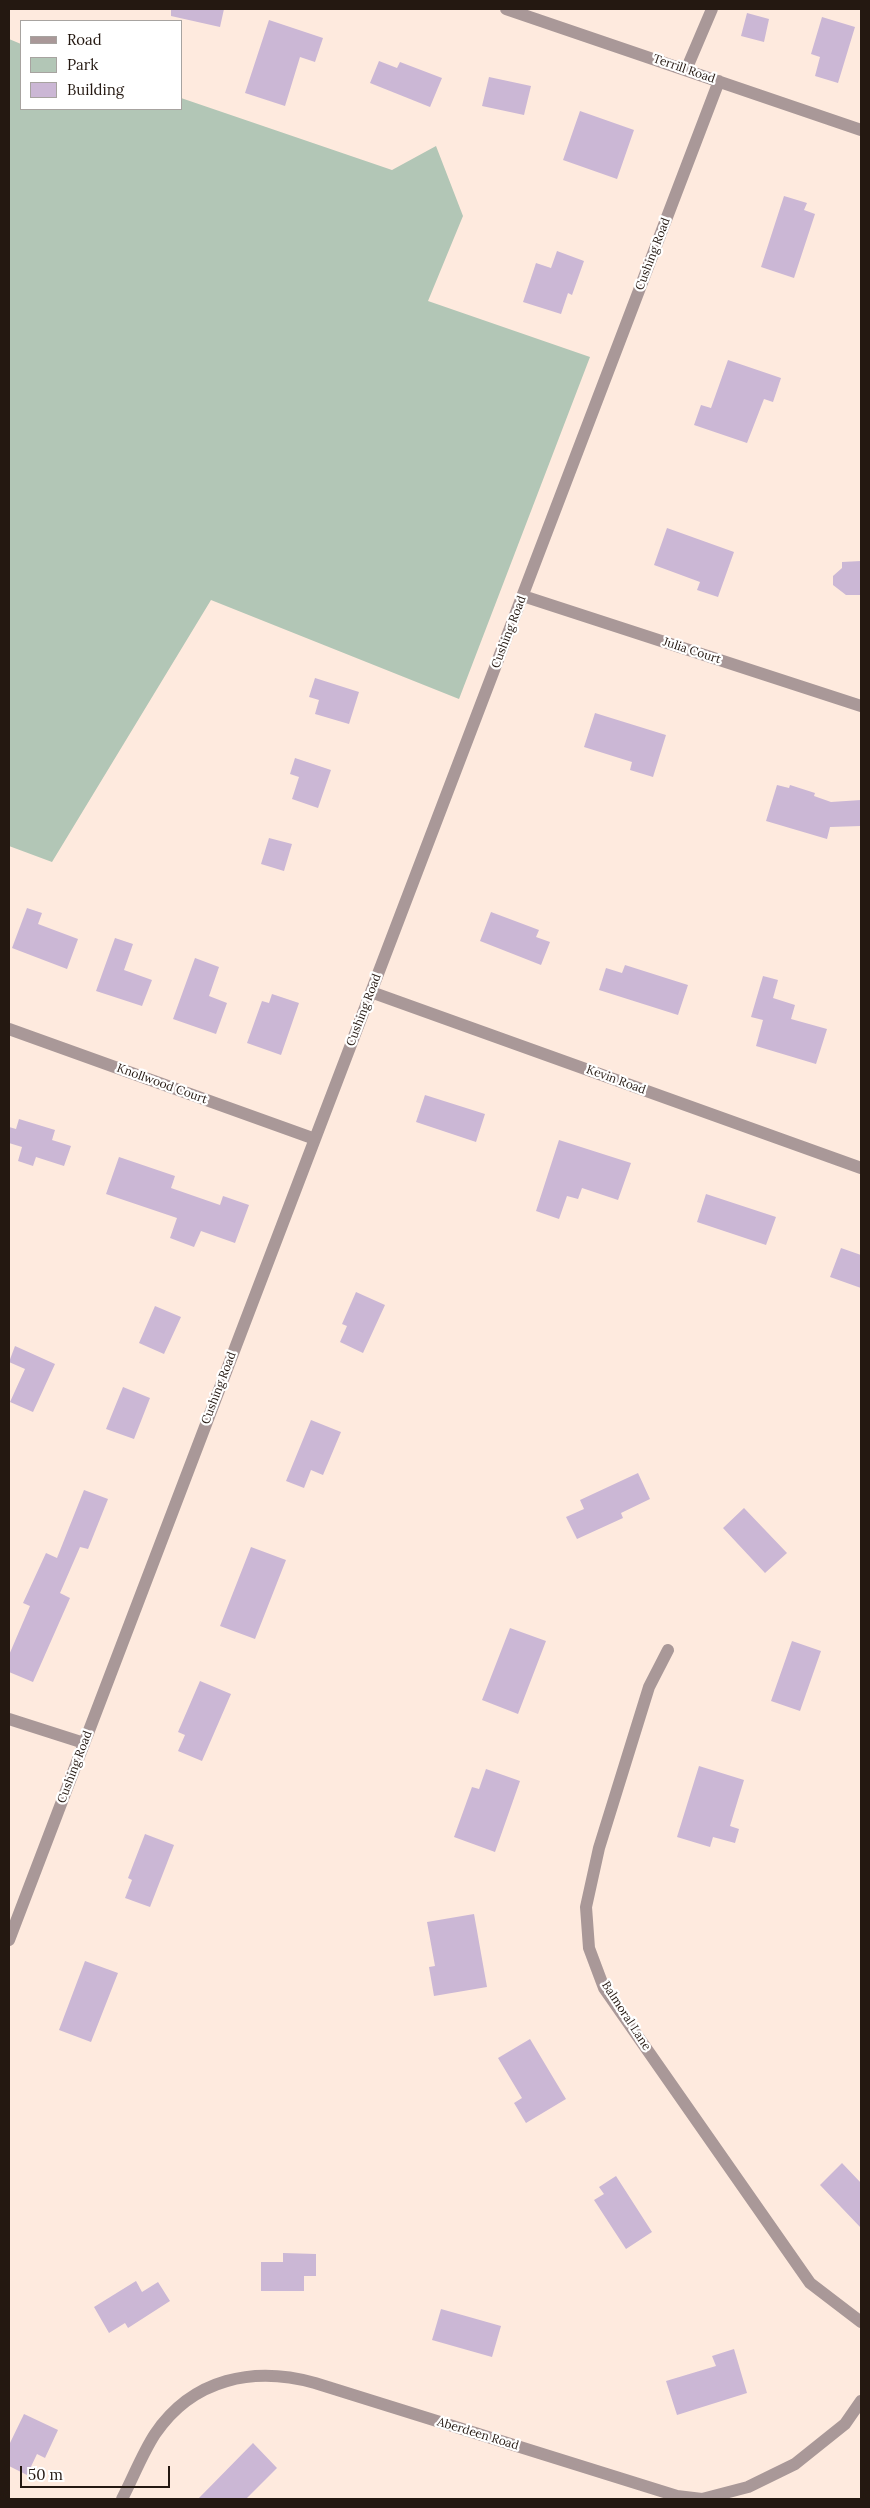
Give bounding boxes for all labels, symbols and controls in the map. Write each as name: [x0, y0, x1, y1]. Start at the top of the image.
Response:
legend: [20, 20, 182, 110]
text: Road: [67, 30, 102, 49]
street label: Terrill Road: [651, 52, 717, 86]
text: Park: [67, 55, 98, 74]
text: Building: [67, 80, 124, 99]
street label: Cushing Road: [633, 216, 673, 292]
street label: Cushing Road: [489, 594, 529, 670]
street label: Julia Court: [661, 635, 723, 667]
street label: Cushing Road: [344, 972, 384, 1048]
street label: Knollwood Court: [115, 1061, 209, 1107]
street label: Kevin Road: [584, 1063, 648, 1097]
street label: Cushing Road: [199, 1350, 239, 1426]
street label: Cushing Road: [55, 1729, 95, 1805]
street label: Balmoral Lane: [598, 1979, 654, 2053]
street label: Aberdeen Road: [435, 2415, 521, 2453]
scale bar: [22, 2456, 172, 2488]
text: 50 m: [28, 2465, 63, 2484]

